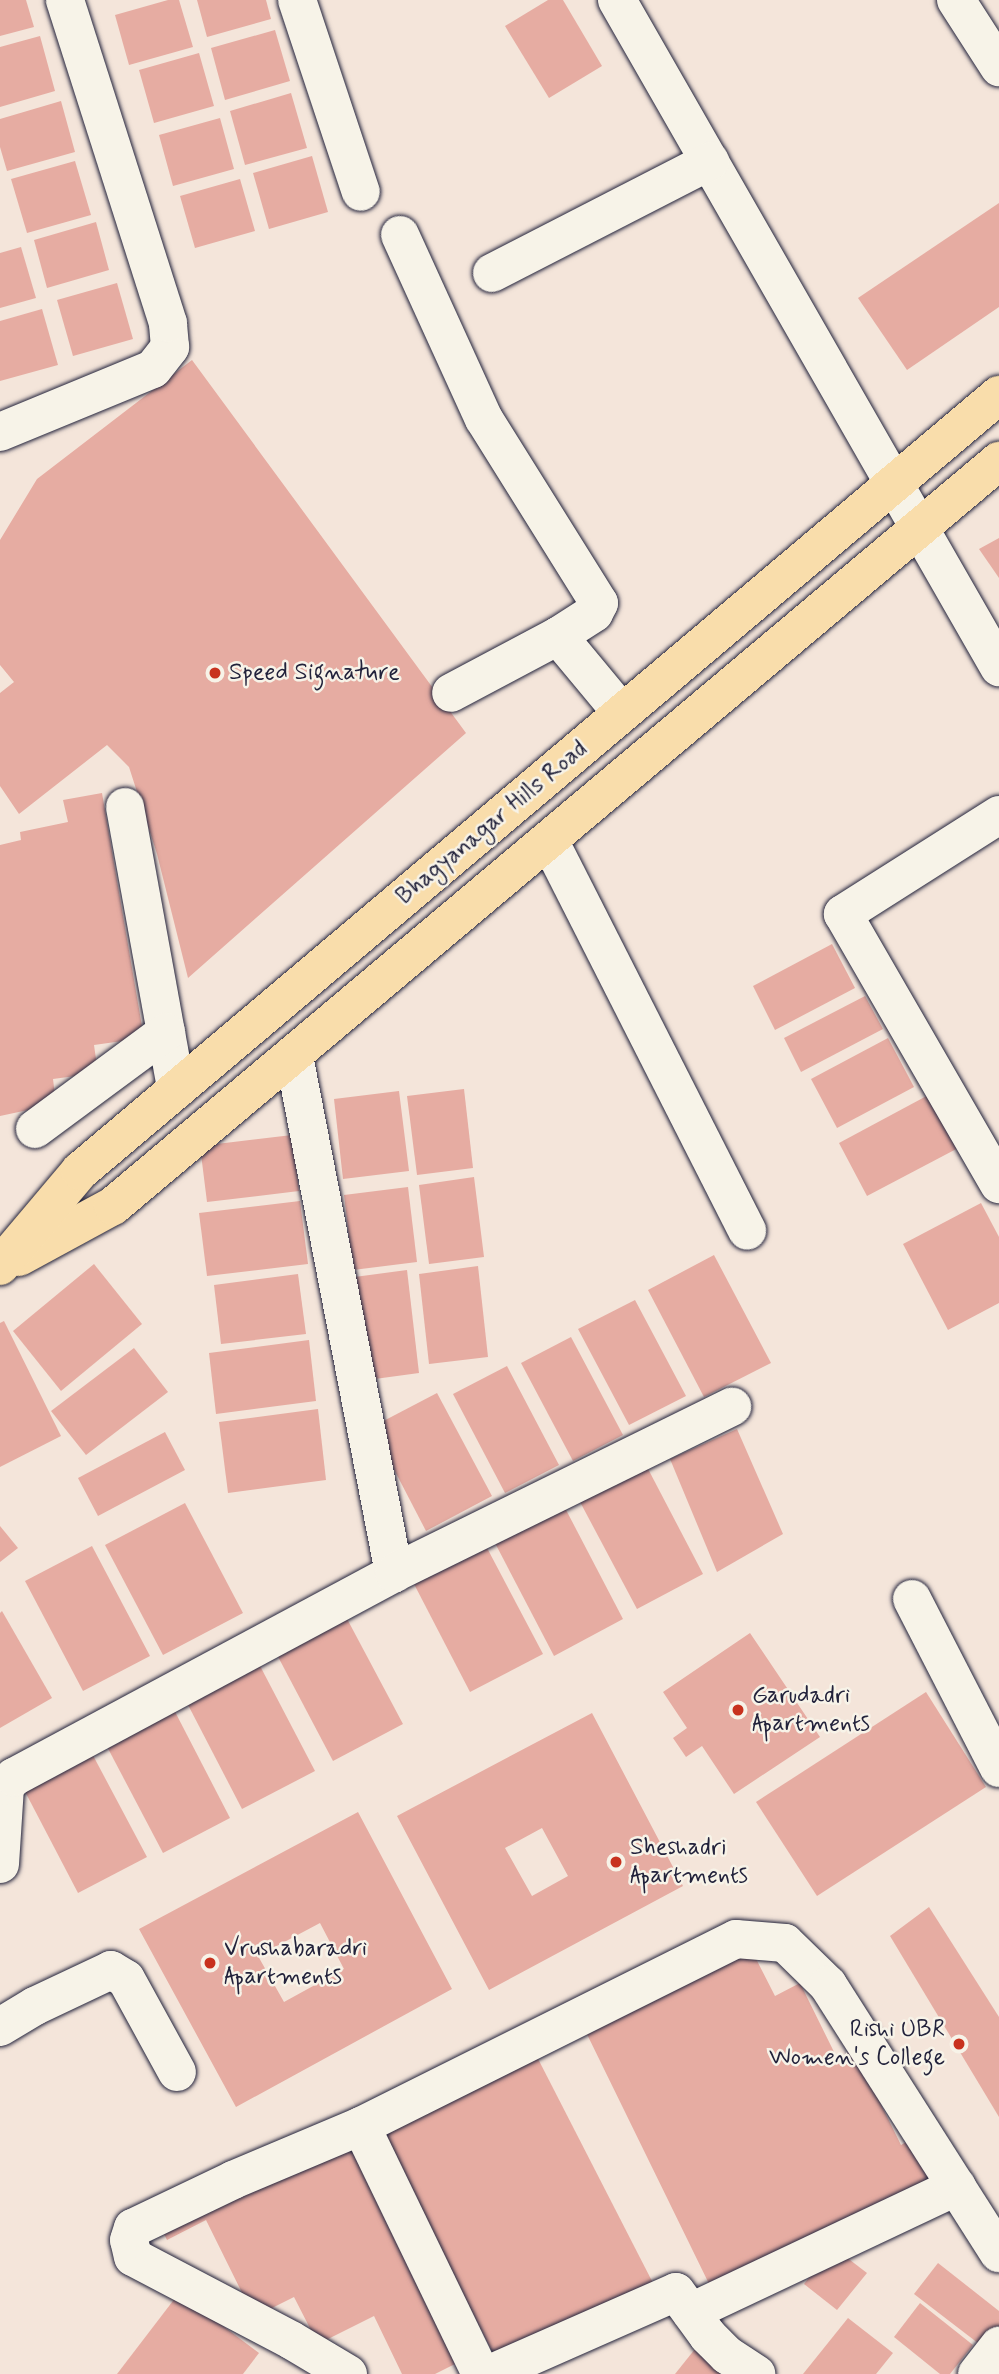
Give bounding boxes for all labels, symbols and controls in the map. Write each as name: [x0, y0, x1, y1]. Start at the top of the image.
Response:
place label: Speed Signature: [229, 659, 398, 687]
marker: Speed Signature: [207, 665, 223, 681]
street label: Bhagyanagar Hills Road: [390, 735, 594, 911]
place label: Garudadri Apartments: [752, 1682, 870, 1738]
marker: Garudadri Apartments: [730, 1702, 746, 1718]
place label: Sheshadri Apartments: [630, 1834, 748, 1890]
marker: Sheshadri Apartments: [608, 1854, 624, 1870]
place label: Vrushabaradri Apartments: [224, 1935, 367, 1991]
marker: Vrushabaradri Apartments: [202, 1955, 218, 1971]
place label: Rishi UBR Women's College: [767, 2016, 945, 2072]
marker: Rishi UBR Women's College: [951, 2036, 967, 2052]

